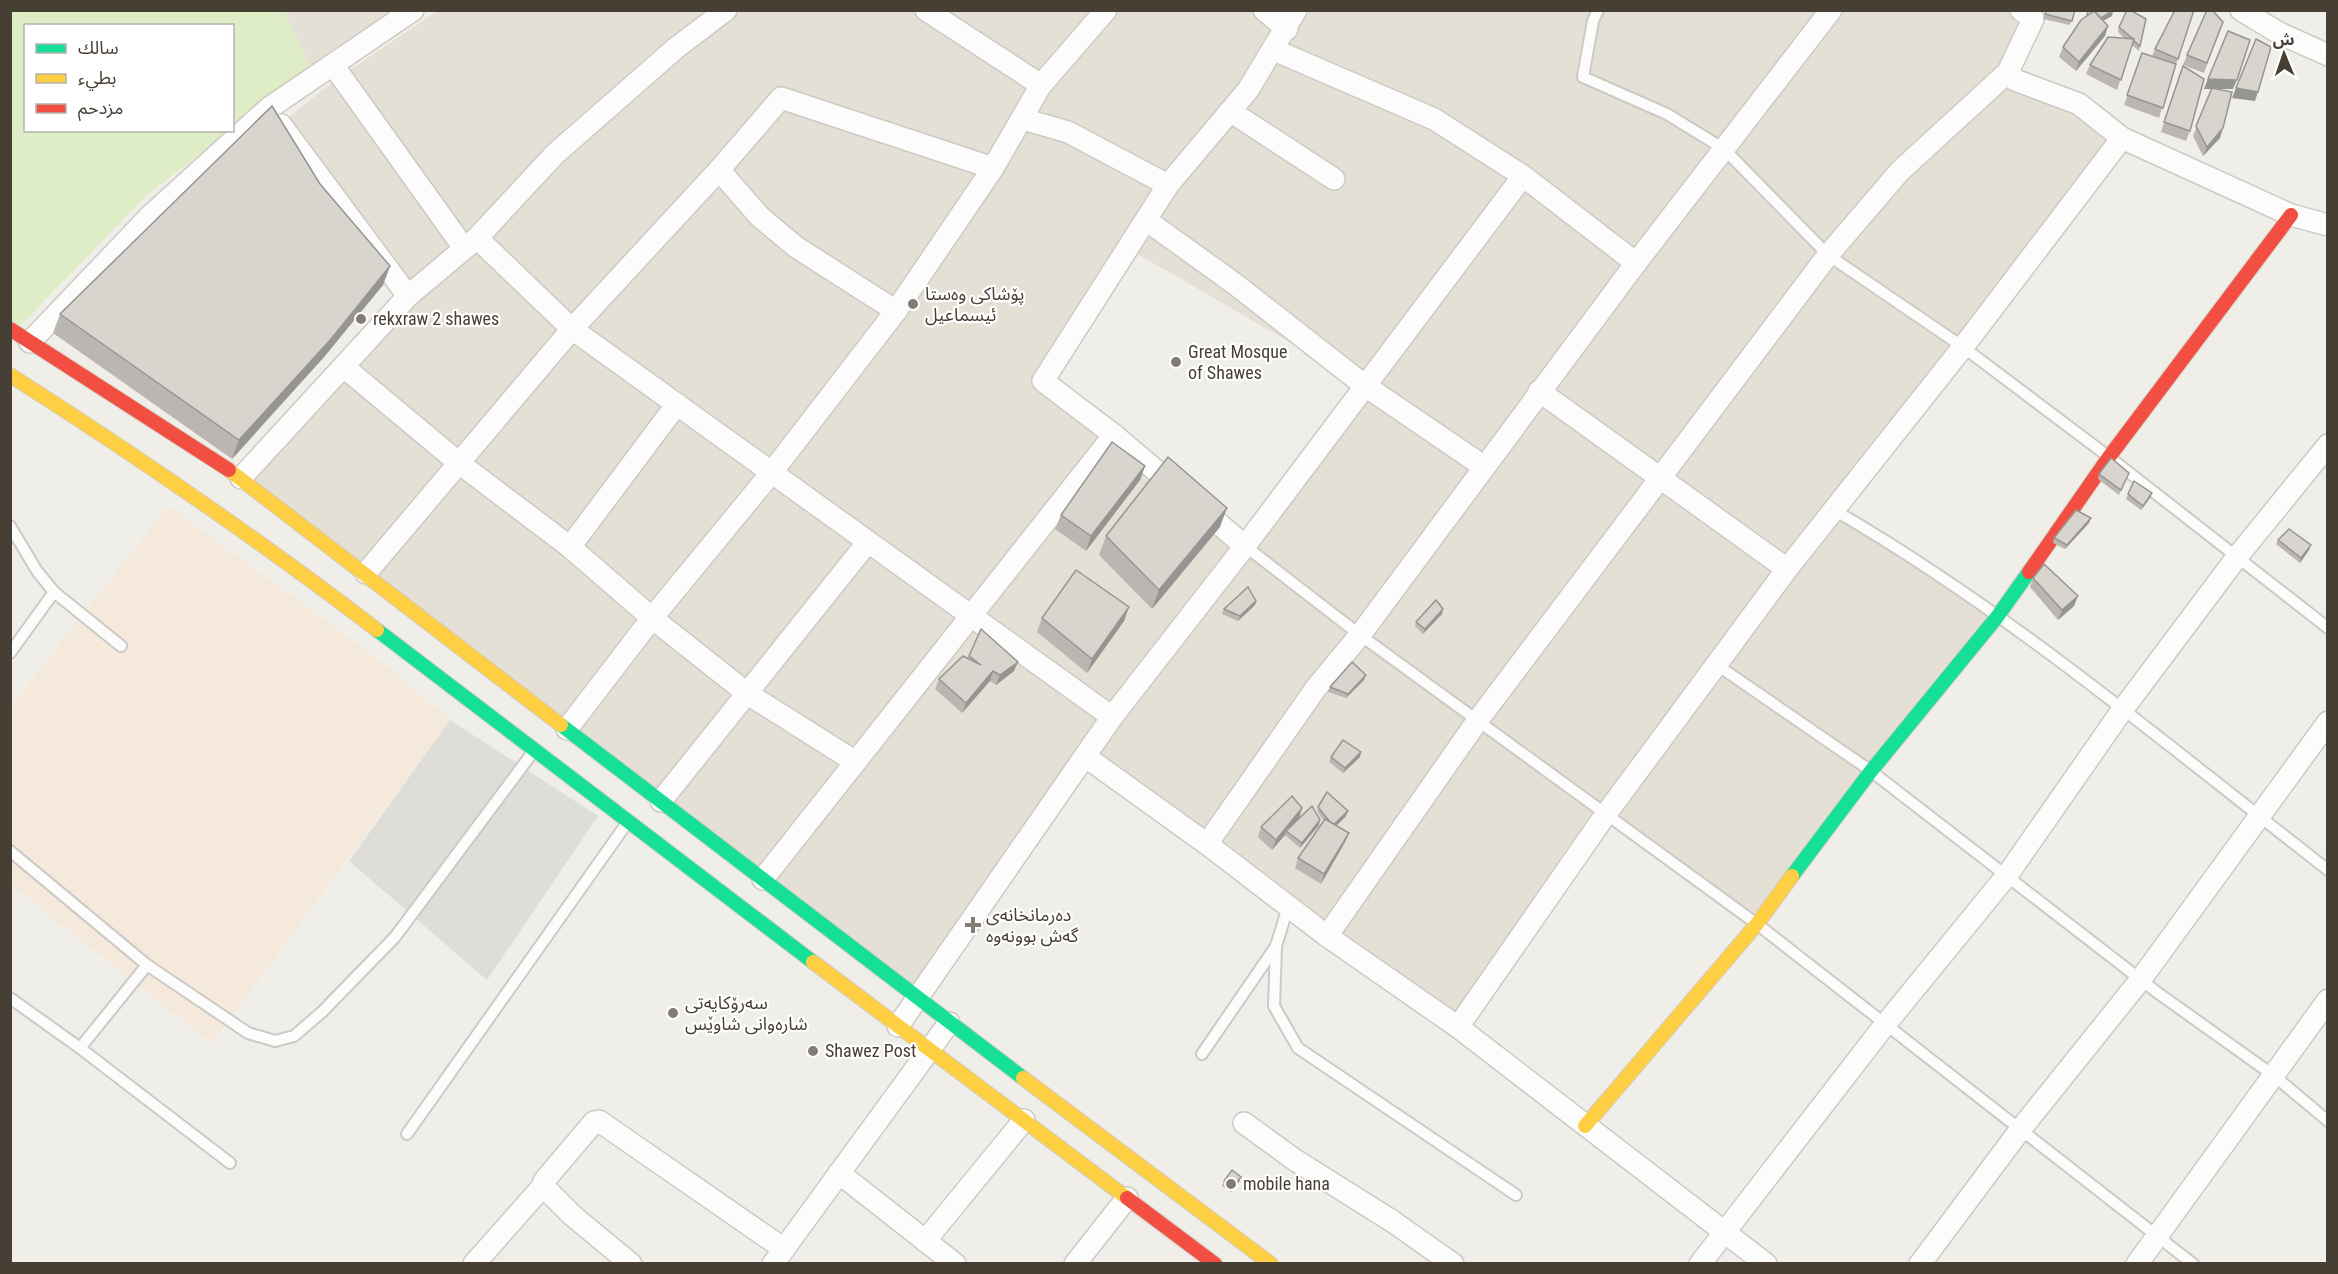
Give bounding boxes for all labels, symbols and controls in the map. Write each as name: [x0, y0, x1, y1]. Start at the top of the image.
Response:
legend: [24, 24, 234, 132]
north arrow: [2254, 24, 2314, 84]
text: ش: [2272, 30, 2295, 49]
text: سالك: [78, 37, 119, 58]
text: بطيء: [78, 67, 116, 91]
text: مزدحم: [78, 97, 123, 121]
place label: پۆشاکی وەستا ئیسماعیل: [925, 283, 1024, 326]
marker: پۆشاکی وەستا ئیسماعیل: [906, 297, 920, 311]
place label: rekxraw 2 shawes: [373, 308, 499, 329]
marker: rekxraw 2 shawes: [354, 312, 368, 326]
place label: Great Mosque of Shawes: [1188, 341, 1287, 383]
marker: Great Mosque of Shawes: [1169, 355, 1183, 369]
place label: دەرمانخانەی گەش بوونەوە: [986, 904, 1079, 947]
marker: دەرمانخانەی گەش بوونەوە: [964, 916, 982, 934]
place label: سەرۆکایەتی شارەوانی شاوێس: [685, 992, 808, 1035]
marker: سەرۆکایەتی شارەوانی شاوێس: [666, 1006, 680, 1020]
place label: Shawez Post: [825, 1040, 916, 1061]
marker: Shawez Post: [806, 1044, 820, 1058]
place label: mobile hana: [1243, 1173, 1330, 1194]
marker: mobile hana: [1224, 1177, 1238, 1191]

